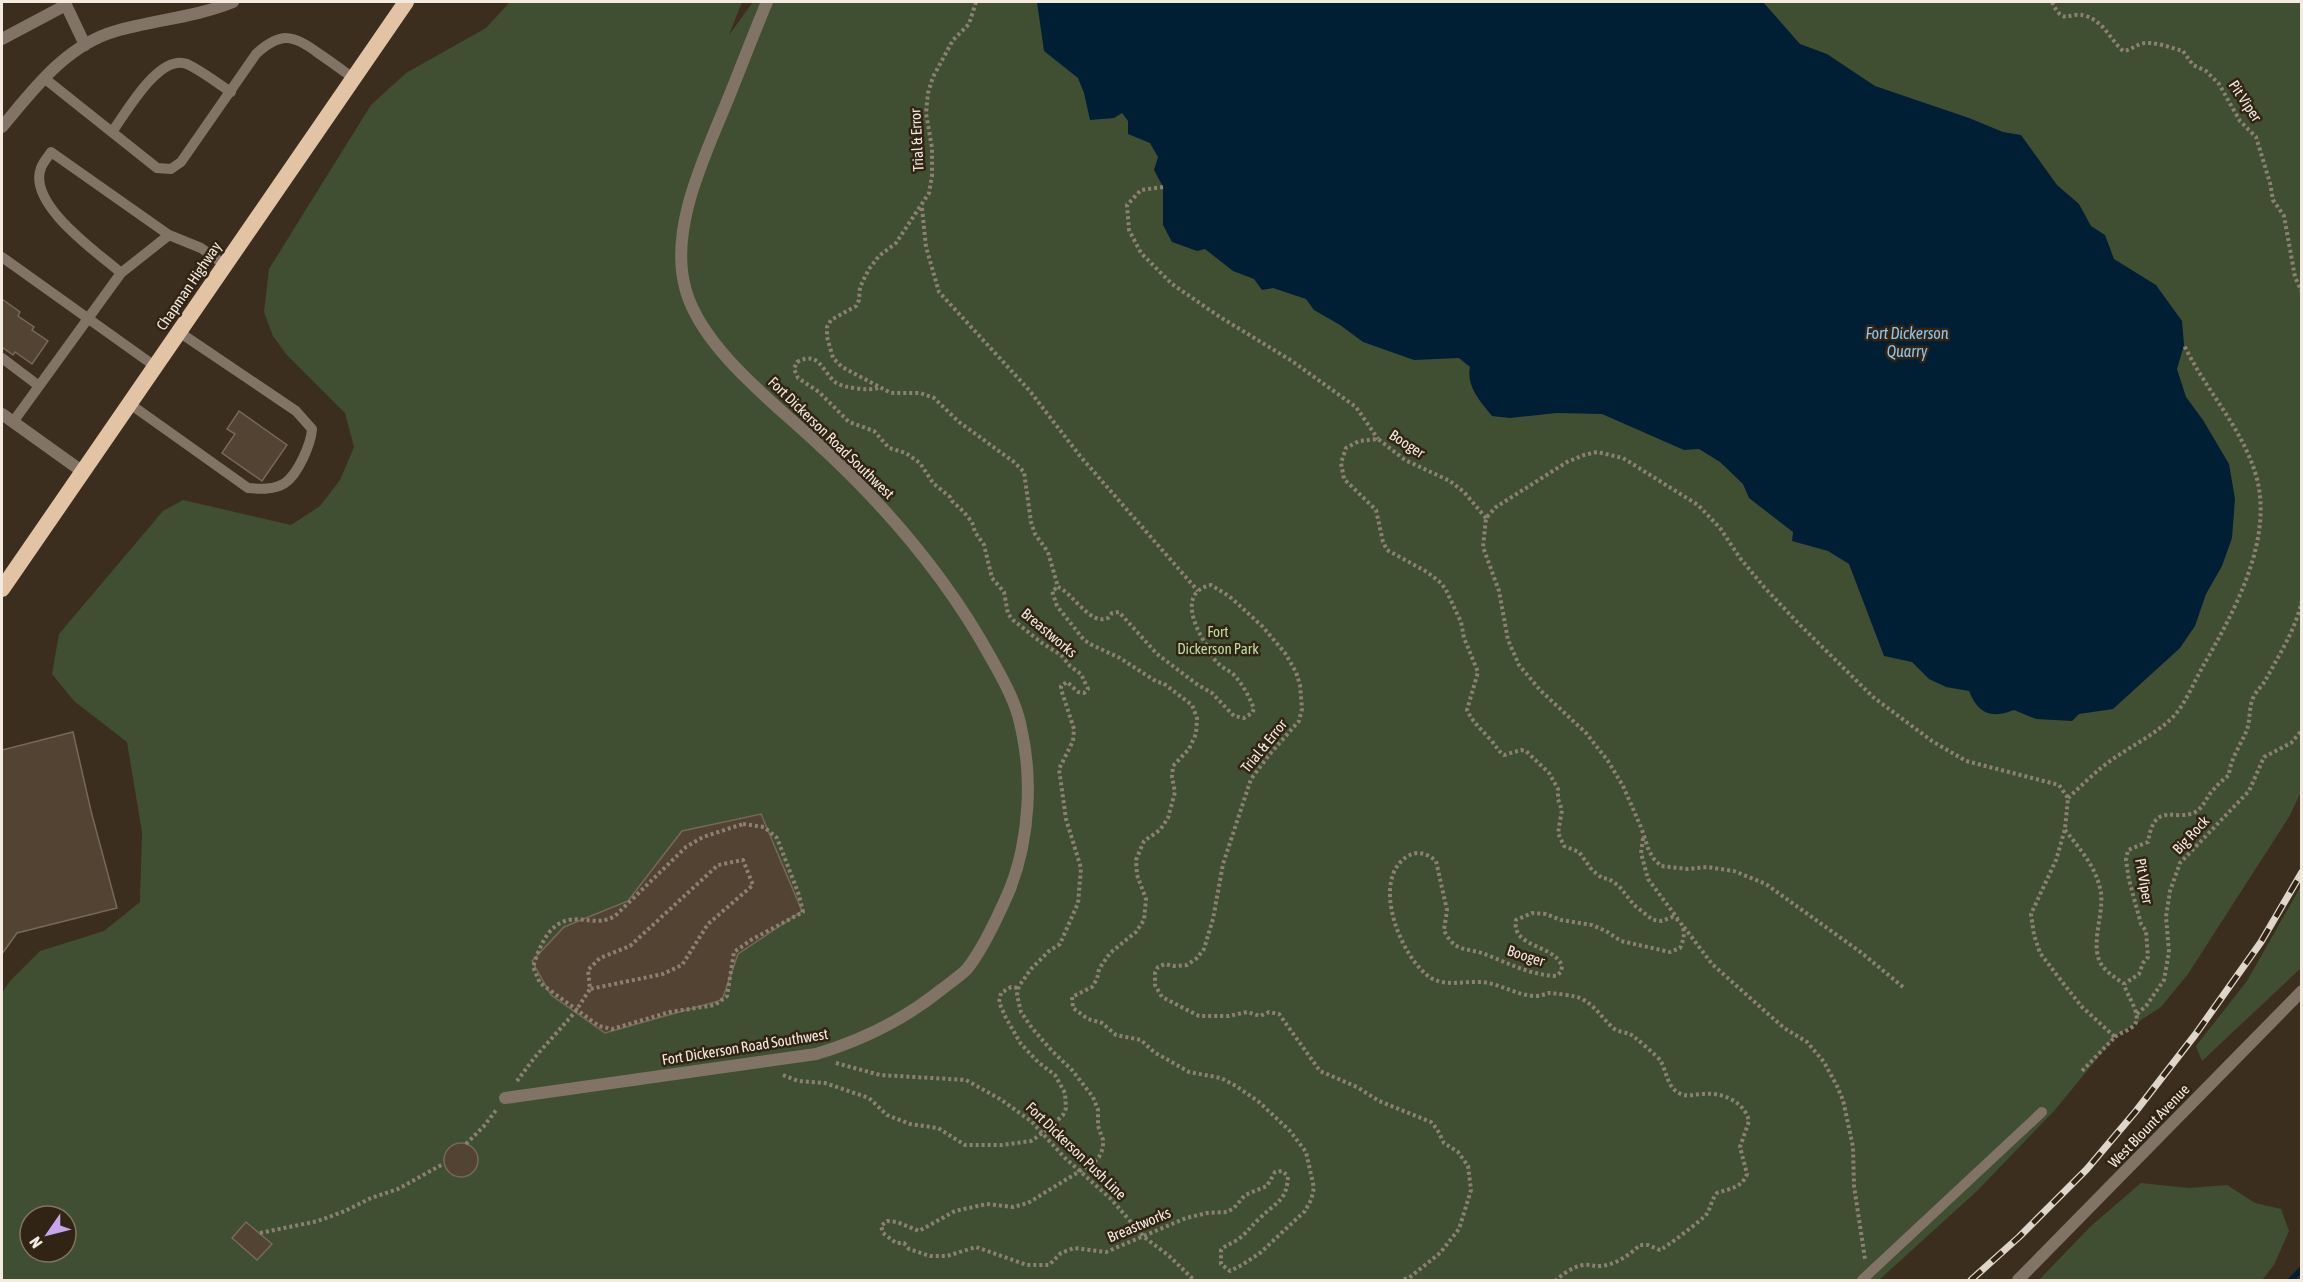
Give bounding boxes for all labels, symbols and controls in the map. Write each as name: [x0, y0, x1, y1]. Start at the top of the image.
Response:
street label: Pit Viper: [2225, 77, 2266, 125]
street label: Trial & Error: [906, 107, 927, 172]
street label: Chapman Highway: [153, 238, 224, 333]
water label: Fort Dickerson Quarry: [1865, 324, 1949, 361]
street label: Fort Dickerson Road Southwest: [765, 373, 898, 502]
street label: Booger: [1386, 426, 1429, 462]
street label: Breastworks: [1018, 605, 1080, 661]
park label: Fort Dickerson Park: [1177, 623, 1259, 657]
street label: Trial & Error: [1237, 715, 1290, 776]
street label: Big Rock: [2169, 812, 2213, 857]
street label: Pit Viper: [2132, 857, 2157, 906]
street label: Booger: [1505, 941, 1548, 970]
street label: Fort Dickerson Road Southwest: [661, 1025, 829, 1068]
street label: West Blount Avenue: [2105, 1080, 2193, 1171]
street label: Fort Dickerson Push Line: [1023, 1098, 1130, 1203]
north arrow: [18, 1204, 78, 1264]
street label: Breastworks: [1105, 1204, 1173, 1245]
text: N: [26, 1234, 46, 1252]

